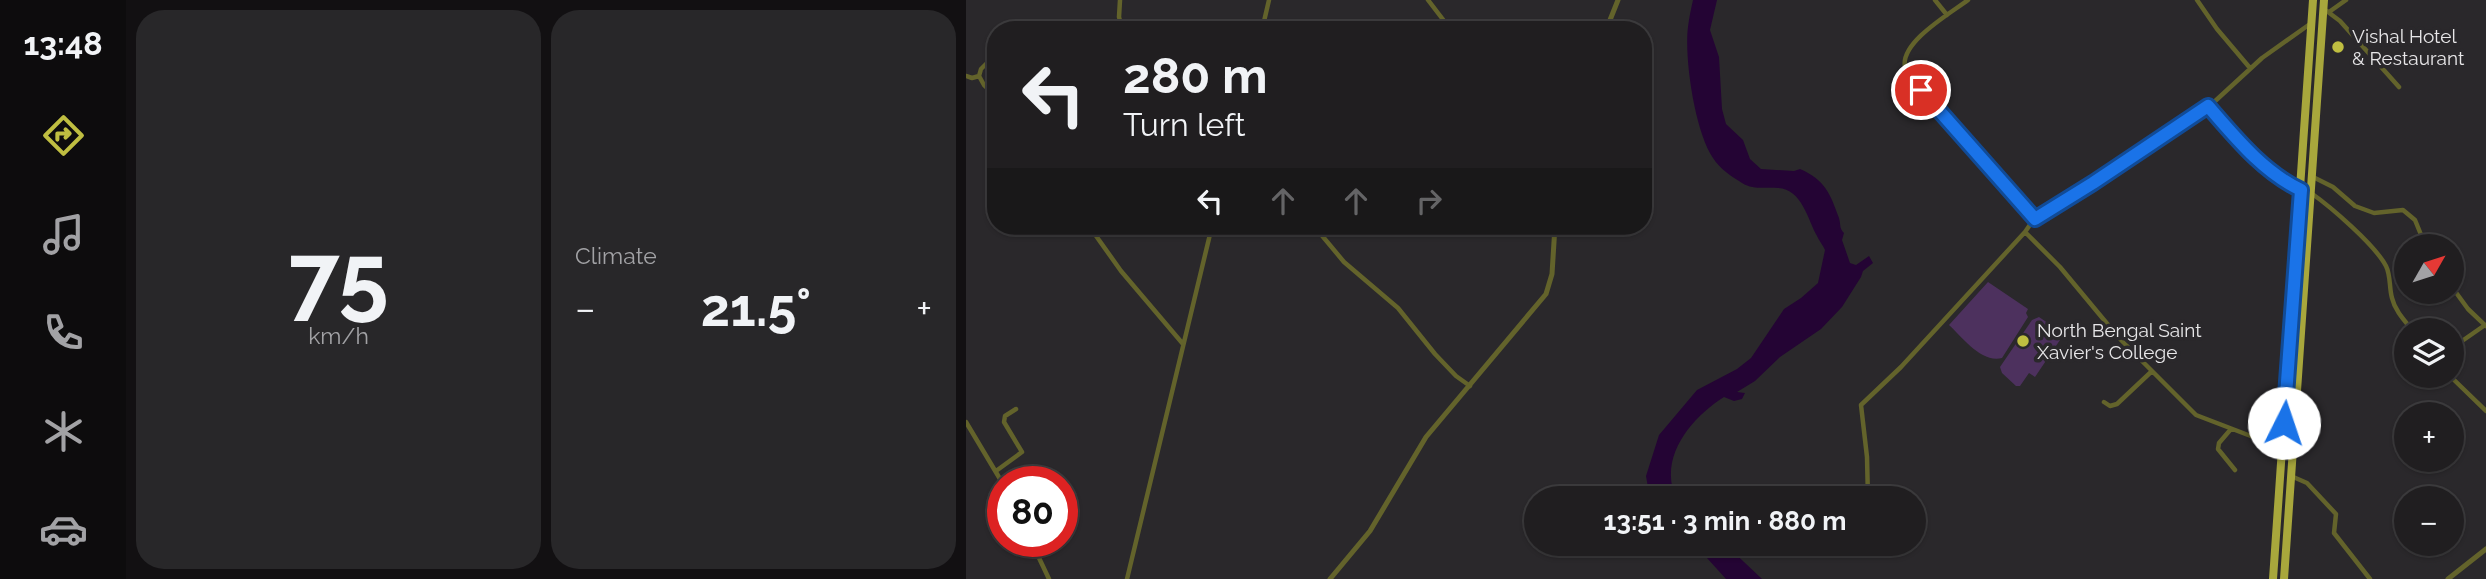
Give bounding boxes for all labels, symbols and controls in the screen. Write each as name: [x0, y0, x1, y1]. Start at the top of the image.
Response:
text: 13:48: [23, 25, 103, 62]
place label: Vishal Hotel & Restaurant: [2352, 25, 2465, 69]
marker: Vishal Hotel & Restaurant: [2330, 39, 2346, 55]
text: 280 m: [1123, 47, 1268, 104]
icon: left: [1008, 49, 1099, 140]
pin: [1891, 60, 1951, 120]
icon: arrive: [1902, 71, 1940, 109]
text: Turn left: [1123, 106, 1245, 143]
icon: directions: [39, 111, 88, 160]
icon: left: [1191, 182, 1229, 220]
icon: ahead: [1264, 182, 1302, 220]
icon: ahead: [1337, 182, 1375, 220]
icon: right: [1410, 182, 1448, 220]
icon: music: [39, 210, 88, 259]
text: 75: [288, 223, 389, 330]
north arrow: [2394, 234, 2464, 304]
map controls: [2394, 234, 2464, 556]
text: Climate: [575, 242, 657, 269]
text: 21.5°: [701, 277, 811, 338]
text: −: [575, 286, 595, 331]
text: +: [916, 286, 932, 331]
icon: phone: [39, 308, 88, 357]
button: layers: [2394, 318, 2464, 388]
place label: North Bengal Saint Xavier's College: [2037, 319, 2202, 363]
text: km/h: [308, 322, 369, 349]
marker: North Bengal Saint Xavier's College: [2015, 333, 2031, 349]
position arrow: [2247, 386, 2321, 460]
button: +: [2394, 402, 2464, 472]
icon: climate: [39, 407, 88, 456]
speed limit sign: 80: [987, 466, 1078, 557]
button: −: [2394, 486, 2464, 556]
icon: car: [39, 505, 88, 554]
text: 13:51 · 3 min · 880 m: [1604, 506, 1846, 536]

